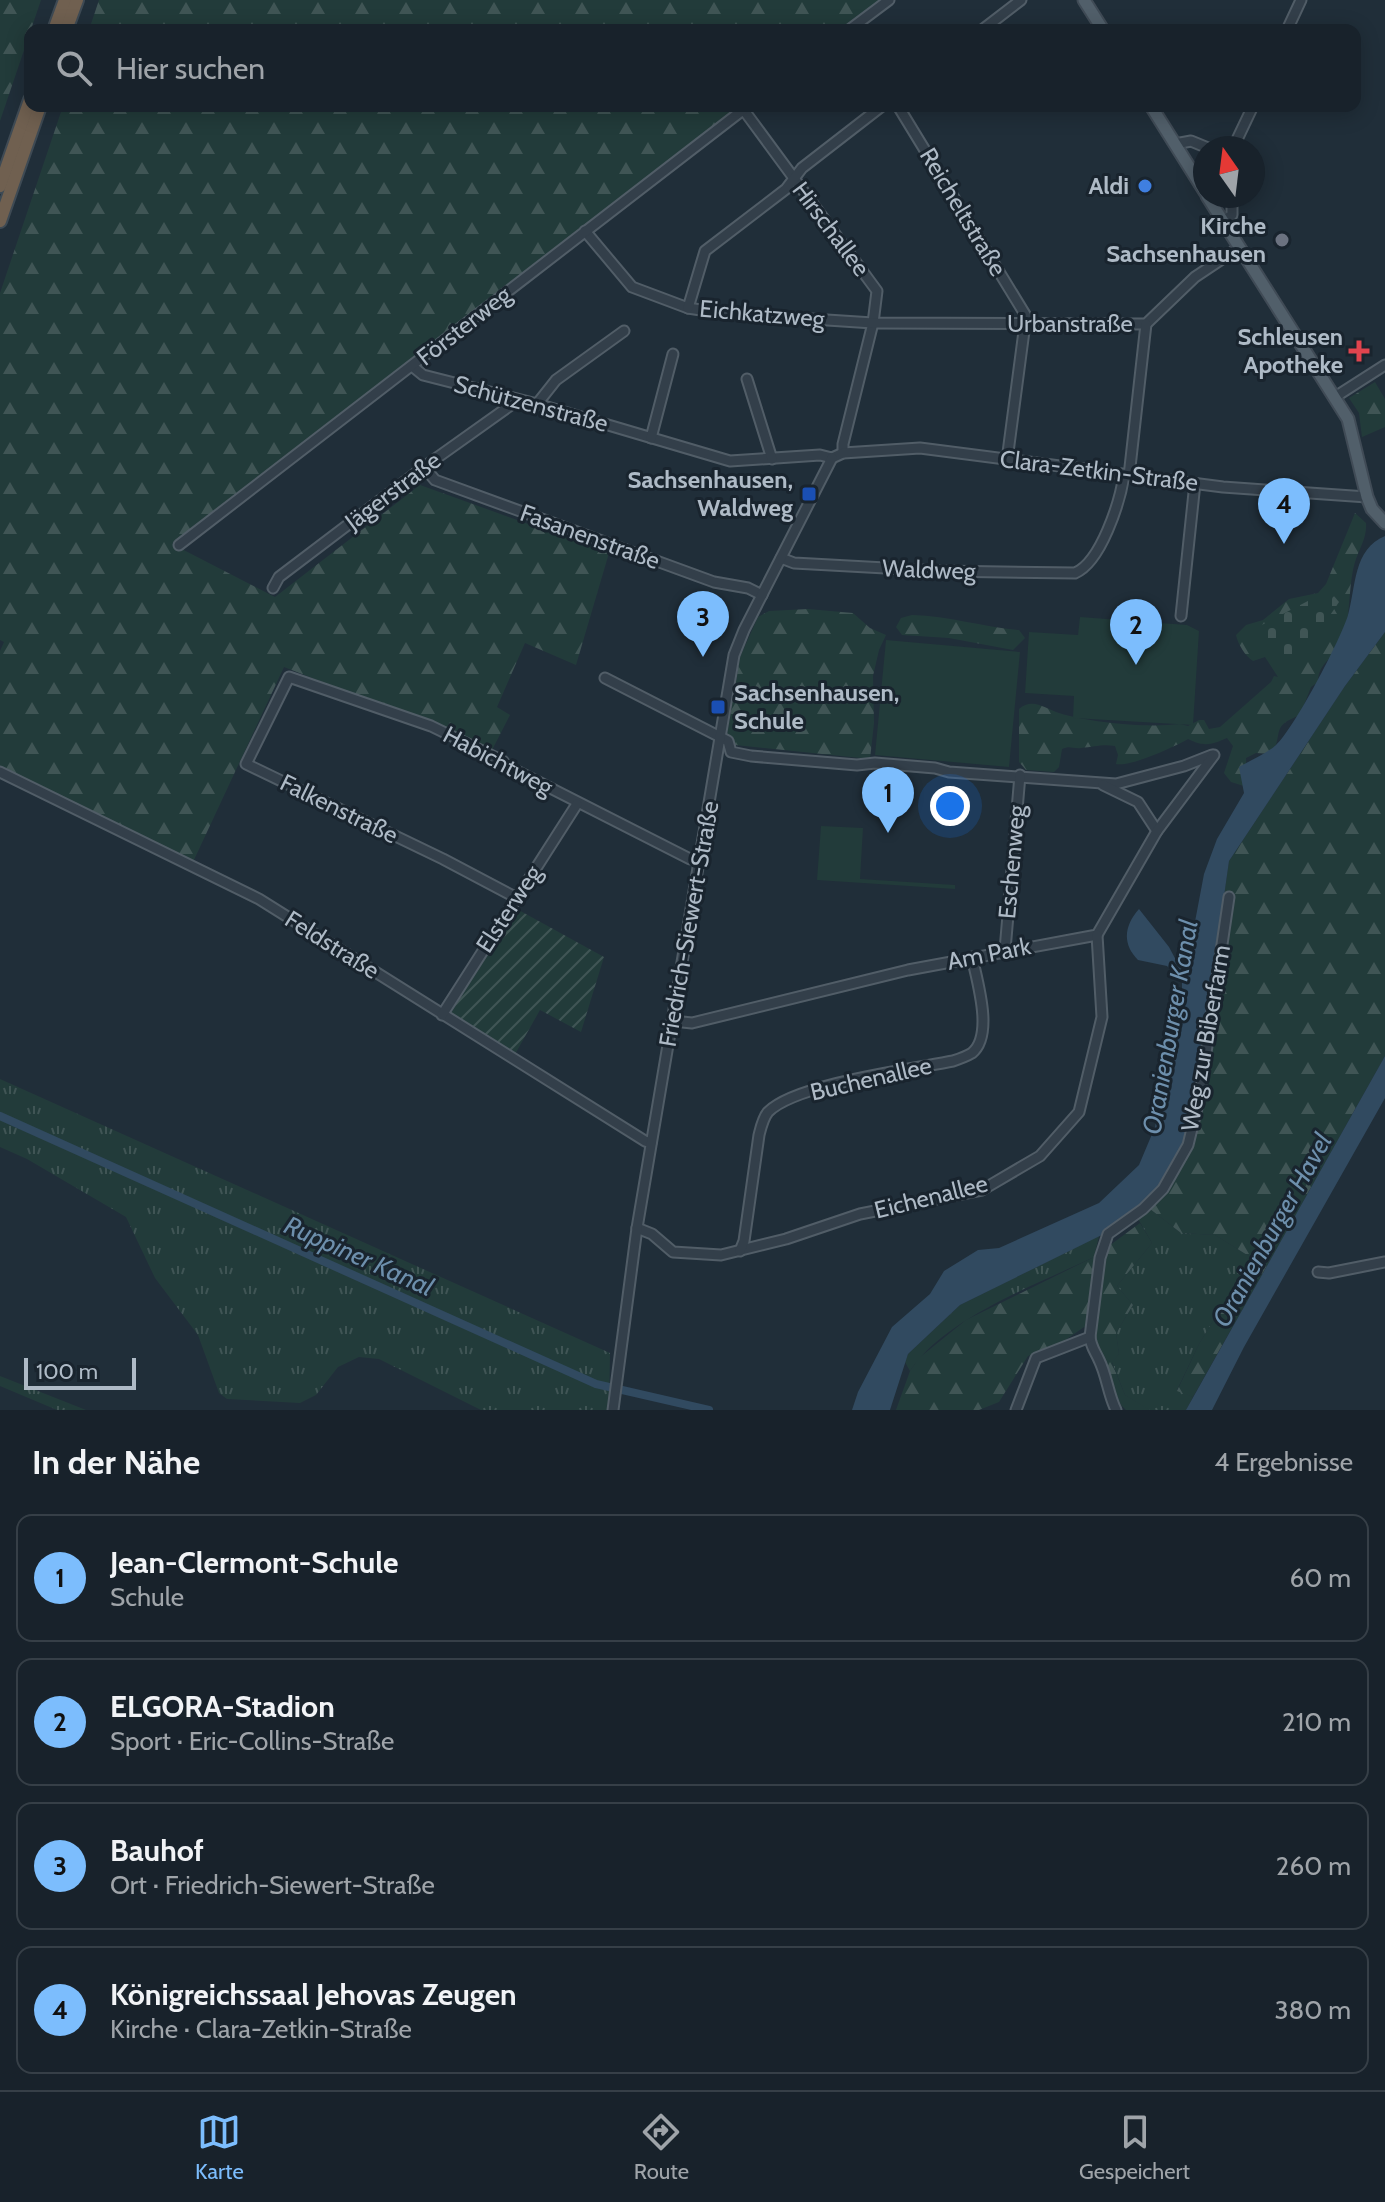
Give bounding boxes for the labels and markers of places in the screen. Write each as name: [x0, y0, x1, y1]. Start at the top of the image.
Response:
place label: Aldi: [1089, 171, 1129, 200]
marker: Aldi: [1136, 177, 1154, 195]
place label: Kirche Sachsenhausen: [1106, 211, 1266, 268]
marker: Kirche Sachsenhausen: [1273, 231, 1291, 249]
place label: Schleusen Apotheke: [1237, 322, 1343, 379]
marker: Schleusen Apotheke: [1350, 342, 1368, 360]
place label: Sachsenhausen, Waldweg: [628, 465, 793, 522]
pin: 4: [1258, 478, 1310, 544]
marker: Sachsenhausen, Waldweg: [800, 485, 818, 503]
pin: 3: [677, 591, 729, 657]
pin: 2: [1110, 599, 1162, 665]
place label: Sachsenhausen, Schule: [734, 678, 899, 735]
marker: Sachsenhausen, Schule: [709, 698, 727, 716]
pin: 1: [862, 767, 914, 833]

